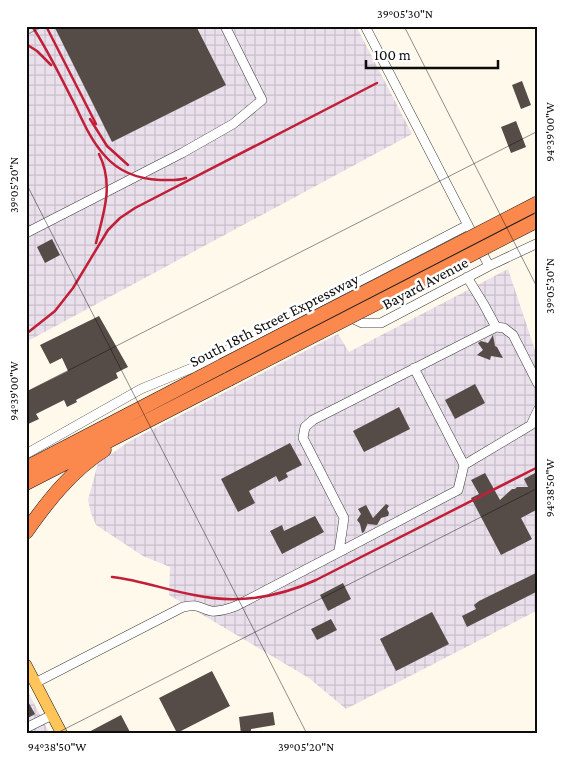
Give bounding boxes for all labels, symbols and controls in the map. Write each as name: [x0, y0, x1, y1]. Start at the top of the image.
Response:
text: 39°05'30"N: [377, 7, 433, 21]
scale bar: [366, 38, 499, 70]
text: 100 m: [374, 47, 411, 63]
text: 94°39'00"W: [543, 102, 557, 162]
text: 39°05'20"N: [7, 157, 21, 213]
street label: Bayard Avenue: [379, 253, 471, 314]
text: 39°05'30"N: [543, 258, 557, 314]
street label: South 18th Street Expressway: [187, 270, 362, 371]
text: 94°39'00"W: [7, 361, 21, 421]
text: 94°38'50"W: [543, 459, 557, 517]
text: 94°38'50"W: [28, 740, 86, 754]
text: 39°05'20"N: [278, 740, 334, 754]

